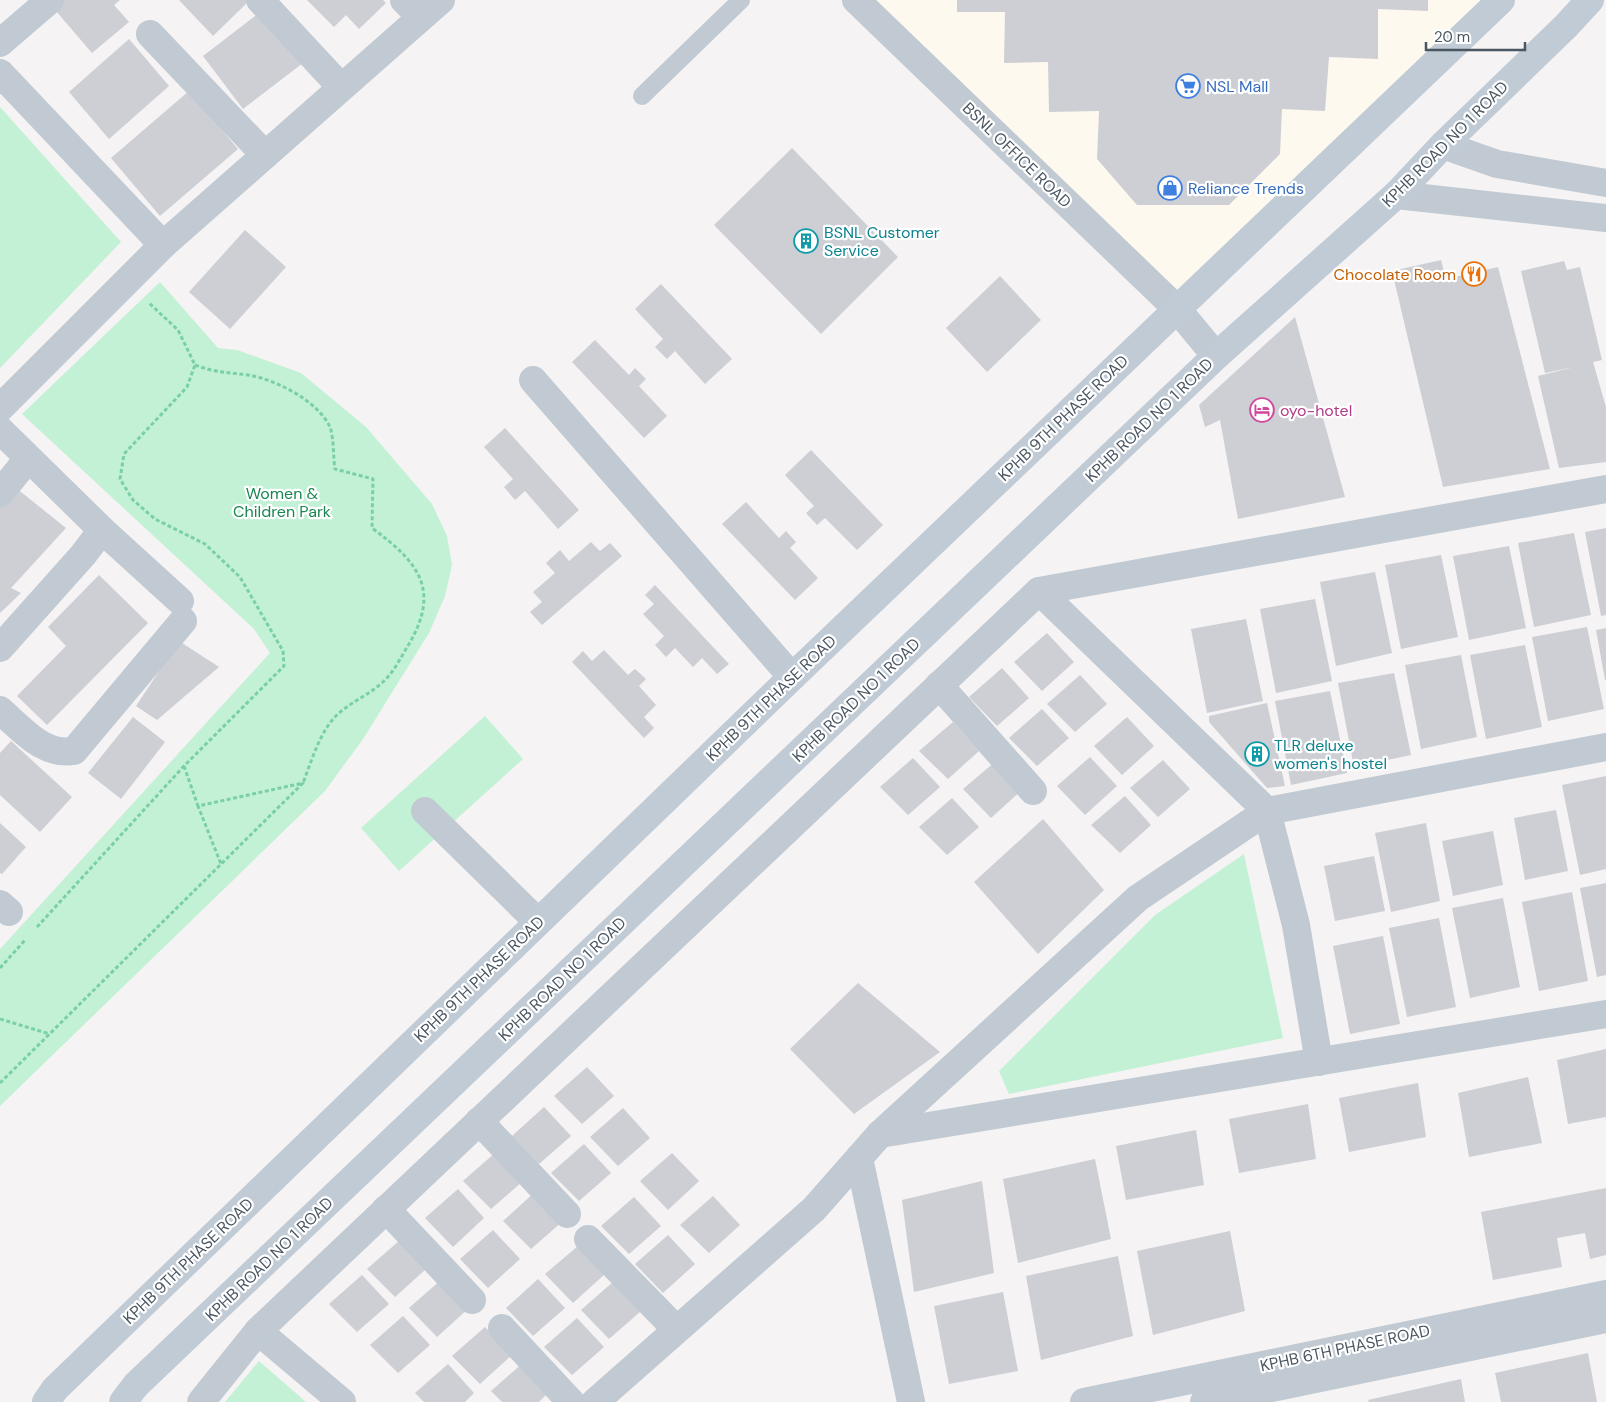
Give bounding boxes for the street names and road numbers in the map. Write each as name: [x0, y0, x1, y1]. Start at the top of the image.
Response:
street label: KPHB ROAD NO 1 ROAD: [1377, 76, 1513, 212]
street label: BSNL OFFICE ROAD: [958, 98, 1076, 212]
street label: KPHB 9TH PHASE ROAD: [993, 350, 1133, 486]
street label: KPHB ROAD NO 1 ROAD: [1081, 353, 1217, 487]
street label: KPHB 9TH PHASE ROAD: [701, 630, 841, 766]
street label: KPHB ROAD NO 1 ROAD: [788, 633, 924, 767]
street label: KPHB 9TH PHASE ROAD: [409, 911, 549, 1047]
street label: KPHB ROAD NO 1 ROAD: [494, 912, 630, 1046]
street label: KPHB ROAD NO 1 ROAD: [201, 1192, 337, 1326]
street label: KPHB 9TH PHASE ROAD: [118, 1193, 258, 1329]
street label: KPHB 6TH PHASE ROAD: [1258, 1320, 1432, 1376]

